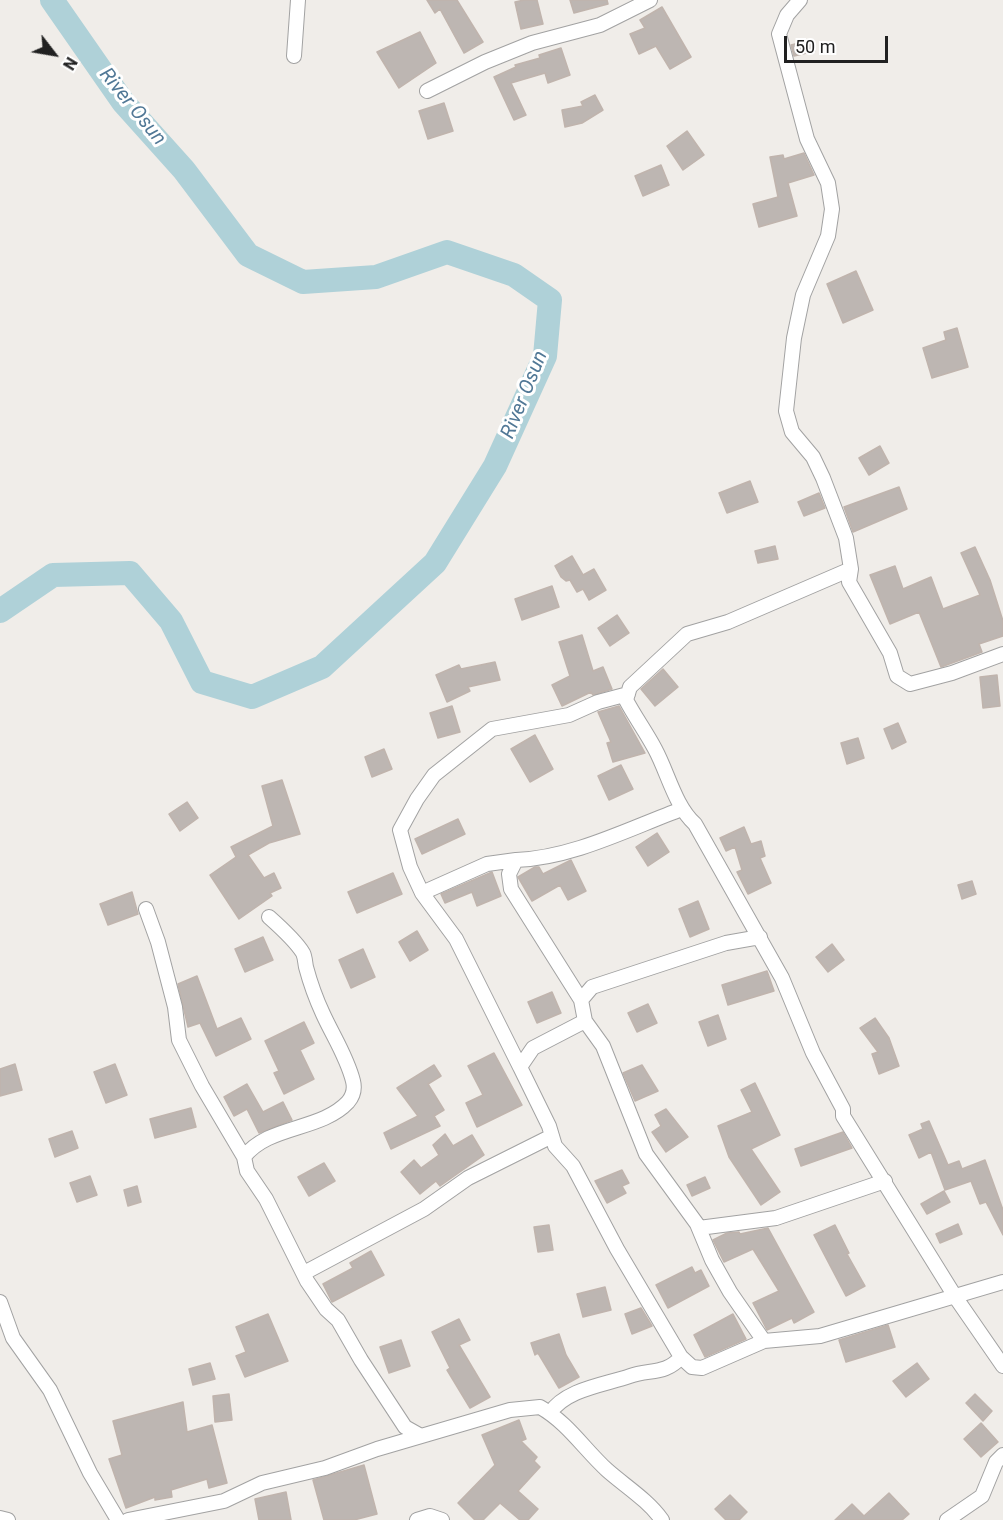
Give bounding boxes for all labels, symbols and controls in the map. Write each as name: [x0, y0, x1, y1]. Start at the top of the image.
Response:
north arrow: [24, 24, 84, 84]
scale bar: [787, 24, 890, 62]
text: 50 m: [795, 36, 835, 57]
text: N: [59, 54, 81, 73]
water label: River Osun: [94, 64, 170, 150]
water label: River Osun: [497, 348, 553, 442]

